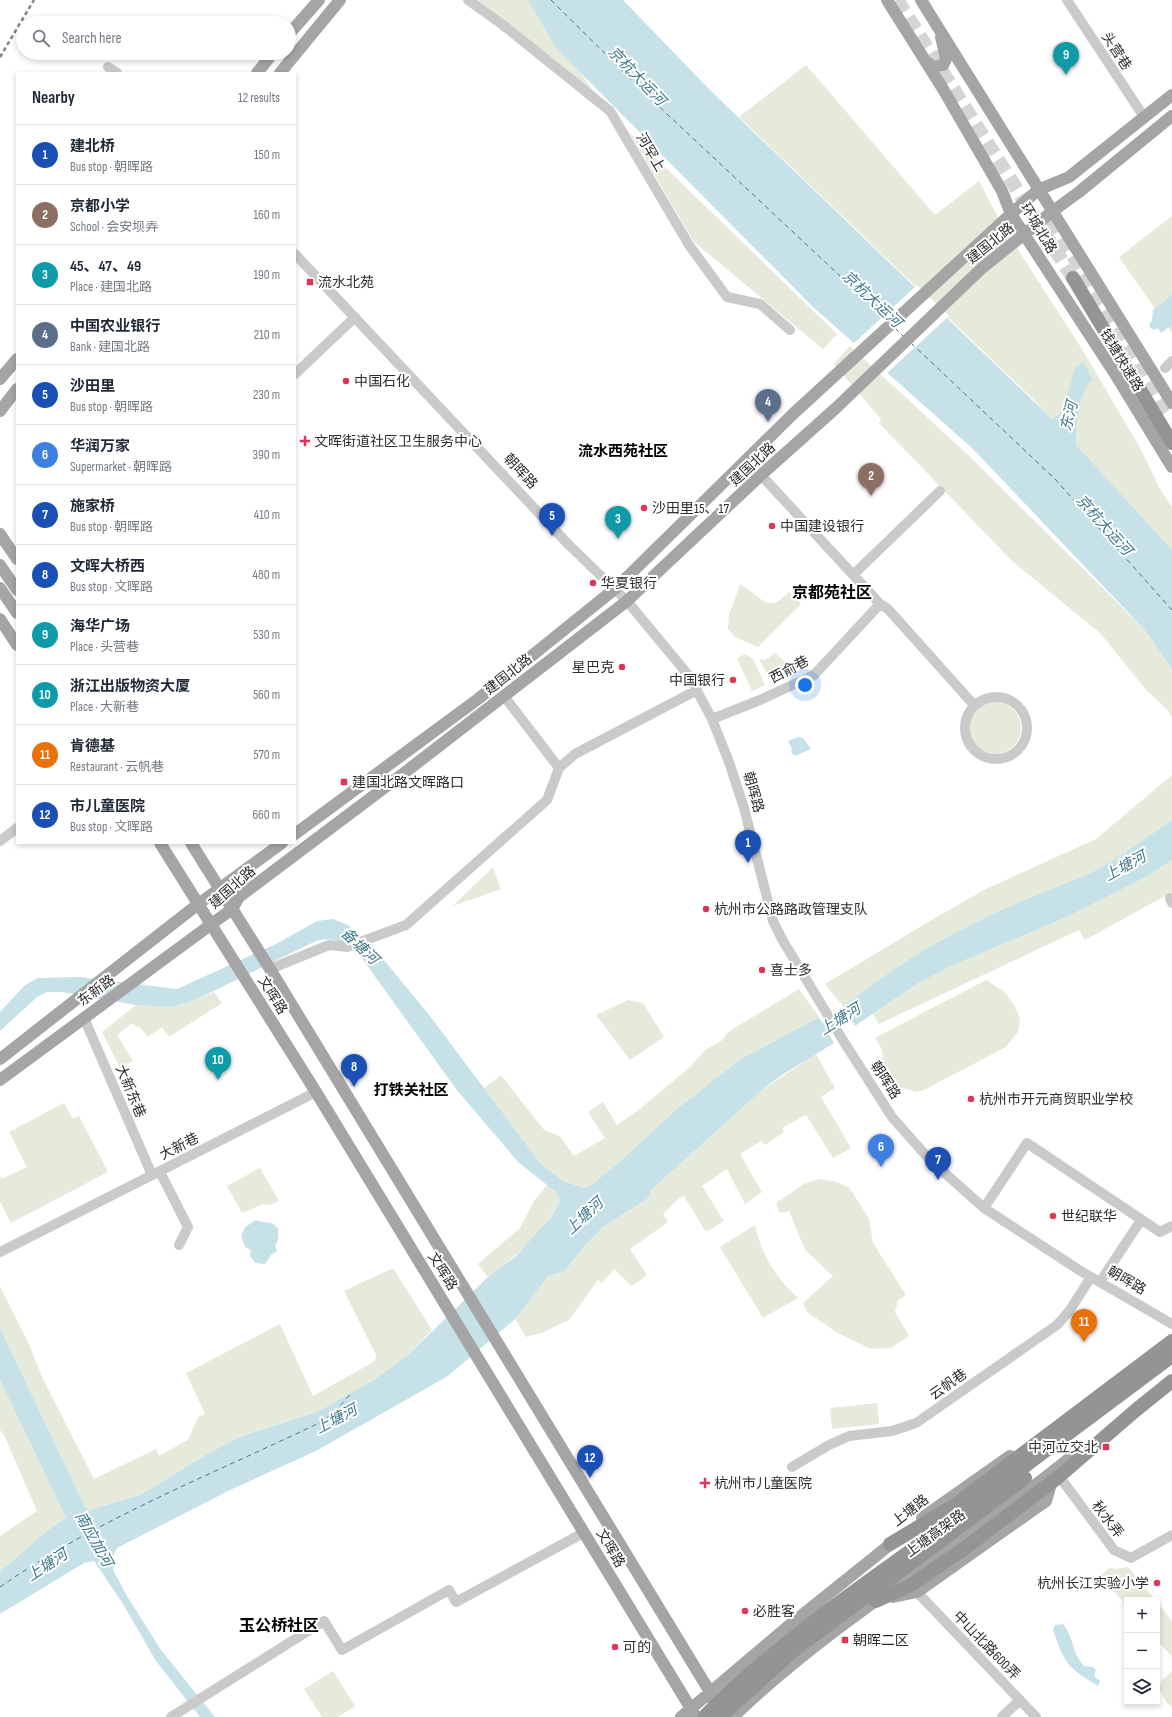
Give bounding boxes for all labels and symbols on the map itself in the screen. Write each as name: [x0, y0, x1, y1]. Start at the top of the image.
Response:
street label: 头营巷: [1098, 29, 1135, 74]
pin: 9: [1053, 42, 1079, 75]
water label: 京杭大运河: [604, 43, 672, 112]
street label: 河罕上: [632, 130, 669, 175]
street label: 环城北路: [1017, 200, 1060, 257]
street label: 建国北路: [963, 219, 1017, 268]
water label: 京杭大运河: [838, 267, 908, 334]
place label: 流水北苑: [318, 274, 374, 291]
marker: 流水北苑: [305, 277, 315, 287]
street label: 钱塘快速路: [1096, 326, 1147, 395]
place label: 中国石化: [354, 373, 410, 390]
marker: 中国石化: [341, 376, 351, 386]
pin: 4: [755, 389, 781, 422]
water label: 东河: [1057, 396, 1083, 433]
place label: 文晖街道社区卫生服务中心: [314, 433, 482, 450]
marker: 文晖街道社区卫生服务中心: [299, 435, 311, 447]
street label: 建国北路: [726, 439, 779, 490]
district label: 流水西苑社区: [578, 442, 668, 461]
street label: 朝晖路: [500, 450, 541, 492]
pin: 2: [858, 463, 884, 496]
water label: 京杭大运河: [1071, 491, 1138, 562]
place label: 沙田里15、17: [652, 500, 729, 517]
pin: 5: [539, 503, 565, 536]
marker: 沙田里15、17: [639, 503, 649, 513]
pin: 3: [605, 506, 631, 539]
place label: 中国建设银行: [780, 518, 864, 535]
marker: 中国建设银行: [767, 521, 777, 531]
place label: 华夏银行: [601, 575, 657, 592]
marker: 华夏银行: [588, 578, 598, 588]
district label: 京都苑社区: [792, 583, 872, 603]
street label: 建国北路: [481, 650, 536, 698]
street label: 西俞巷: [767, 652, 812, 687]
place label: 星巴克: [572, 659, 614, 676]
marker: 星巴克: [617, 662, 627, 672]
place label: 中国银行: [669, 672, 725, 689]
marker: 中国银行: [728, 675, 738, 685]
your location: [795, 675, 815, 695]
street label: 朝晖路: [740, 770, 767, 815]
place label: 建国北路文晖路口: [352, 774, 464, 791]
marker: 建国北路文晖路口: [339, 777, 349, 787]
pin: 1: [735, 830, 761, 863]
water label: 上塘河: [1101, 846, 1152, 886]
street label: 建国北路: [206, 863, 259, 912]
place label: 杭州市公路路政管理支队: [714, 901, 868, 918]
marker: 杭州市公路路政管理支队: [701, 904, 711, 914]
water label: 备塘河: [337, 924, 385, 971]
place label: 喜士多: [770, 962, 812, 979]
marker: 喜士多: [757, 965, 767, 975]
street label: 东新路: [74, 971, 118, 1010]
street label: 文晖路: [254, 973, 291, 1018]
water label: 上塘河: [816, 998, 867, 1039]
pin: 10: [205, 1047, 231, 1080]
pin: 8: [341, 1054, 367, 1087]
street label: 朝晖路: [867, 1058, 904, 1103]
street label: 大新东巷: [112, 1062, 149, 1120]
district label: 打铁关社区: [373, 1081, 449, 1100]
place label: 杭州市开元商贸职业学校: [979, 1091, 1133, 1108]
marker: 杭州市开元商贸职业学校: [966, 1094, 976, 1104]
street label: 大新巷: [157, 1129, 202, 1164]
pin: 6: [868, 1134, 894, 1167]
pin: 7: [925, 1147, 951, 1180]
water label: 上塘河: [561, 1192, 609, 1239]
place label: 世纪联华: [1061, 1208, 1117, 1225]
marker: 世纪联华: [1048, 1211, 1058, 1221]
street label: 文晖路: [424, 1249, 461, 1294]
street label: 朝晖路: [1104, 1263, 1149, 1298]
pin: 11: [1071, 1309, 1097, 1342]
street label: 云帆巷: [926, 1365, 970, 1403]
water label: 上塘河: [312, 1399, 363, 1438]
place label: 中河立交北: [1028, 1439, 1098, 1456]
marker: 中河立交北: [1101, 1442, 1111, 1452]
pin: 12: [577, 1445, 603, 1478]
place label: 杭州市儿童医院: [714, 1475, 812, 1492]
marker: 杭州市儿童医院: [699, 1477, 711, 1489]
street label: 上塘路: [889, 1491, 932, 1530]
street label: 秋水弄: [1088, 1497, 1127, 1541]
street label: 上塘高架路: [902, 1506, 969, 1561]
water label: 南应加河: [71, 1508, 118, 1573]
street label: 文晖路: [592, 1526, 629, 1571]
water label: 上塘河: [23, 1544, 74, 1586]
place label: 杭州长江实验小学: [1037, 1575, 1149, 1592]
marker: 杭州长江实验小学: [1152, 1578, 1162, 1588]
place label: 必胜客: [753, 1603, 795, 1620]
marker: 必胜客: [740, 1606, 750, 1616]
street label: 中山北路600弄: [950, 1608, 1024, 1683]
district label: 玉公桥社区: [239, 1616, 319, 1636]
place label: 朝晖二区: [853, 1632, 909, 1649]
marker: 朝晖二区: [840, 1635, 850, 1645]
place label: 可的: [623, 1639, 651, 1656]
marker: 可的: [610, 1642, 620, 1652]

